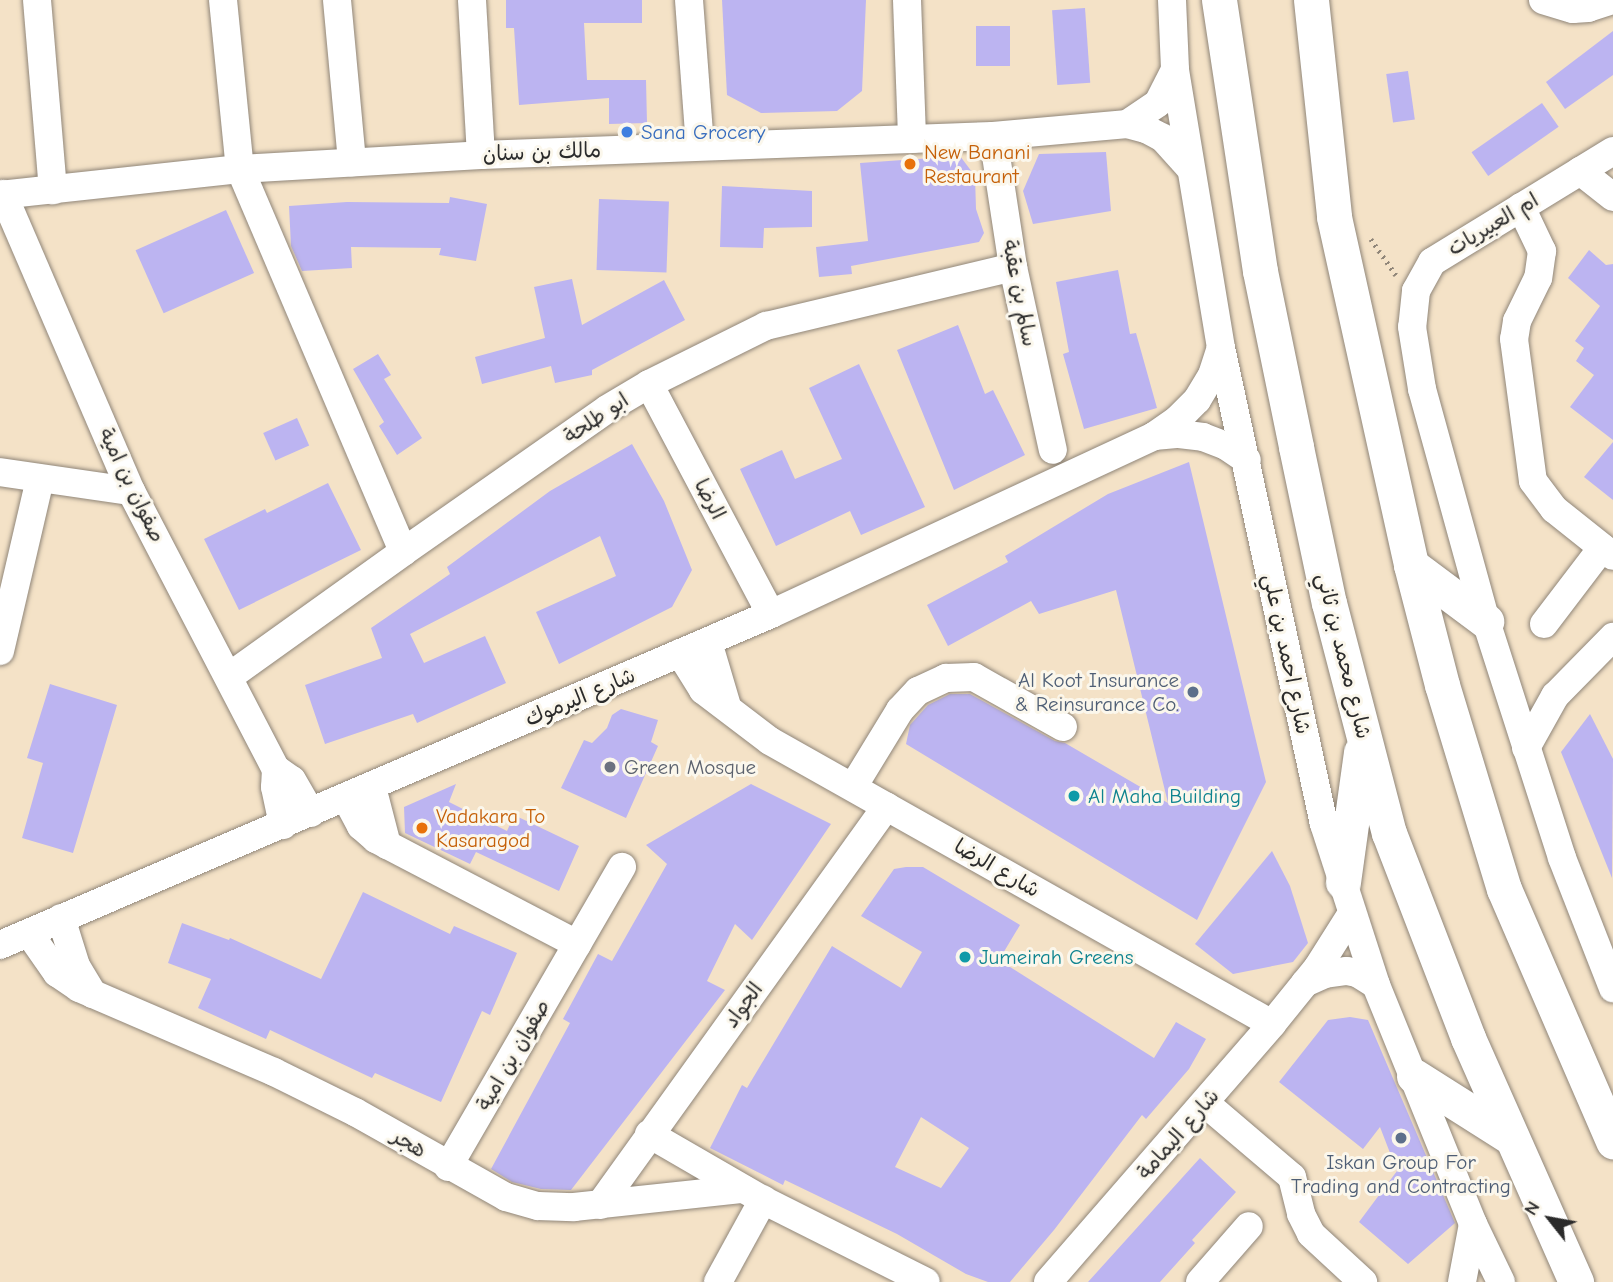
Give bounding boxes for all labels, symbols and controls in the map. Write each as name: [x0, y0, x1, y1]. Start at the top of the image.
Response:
place label: Sana Grocery: [641, 119, 765, 145]
marker: Sana Grocery: [619, 124, 635, 140]
street label: مالك بن سنان: [482, 137, 602, 167]
place label: New Banani Restaurant: [924, 139, 1031, 189]
marker: New Banani Restaurant: [902, 156, 918, 172]
street label: ام العبيريات: [1443, 187, 1543, 261]
street label: سالم بن عقبة: [997, 237, 1043, 349]
street label: ابو طلحة: [559, 387, 633, 449]
street label: صفوان بن امية: [93, 424, 171, 546]
street label: الرضا: [689, 474, 731, 524]
street label: شارع محمد بن ثاني: [1311, 571, 1377, 741]
street label: شارع احمد بن علي: [1258, 572, 1316, 736]
street label: شارع اليرموك: [521, 662, 639, 732]
place label: Al Koot Insurance & Reinsurance Co.: [1015, 667, 1179, 717]
marker: Al Koot Insurance & Reinsurance Co.: [1185, 684, 1201, 700]
place label: Green Mosque: [624, 754, 756, 780]
marker: Green Mosque: [602, 759, 618, 775]
place label: Al Maha Building: [1088, 783, 1241, 809]
marker: Al Maha Building: [1066, 788, 1082, 804]
place label: Vadakara To Kasaragod: [436, 803, 545, 853]
marker: Vadakara To Kasaragod: [414, 820, 430, 836]
street label: شارع الرضا: [950, 833, 1044, 903]
place label: Jumeirah Greens: [979, 944, 1133, 970]
marker: Jumeirah Greens: [957, 949, 973, 965]
street label: الجواد: [718, 977, 768, 1033]
street label: صفوان بن امية: [471, 995, 555, 1115]
street label: شارع اليمامة: [1132, 1083, 1224, 1185]
street label: هجر: [387, 1123, 431, 1163]
marker: Iskan Group For Trading and Contracting: [1393, 1130, 1409, 1146]
place label: Iskan Group For Trading and Contracting: [1291, 1149, 1511, 1199]
north arrow: [1515, 1184, 1585, 1254]
text: N: [1519, 1197, 1545, 1219]

